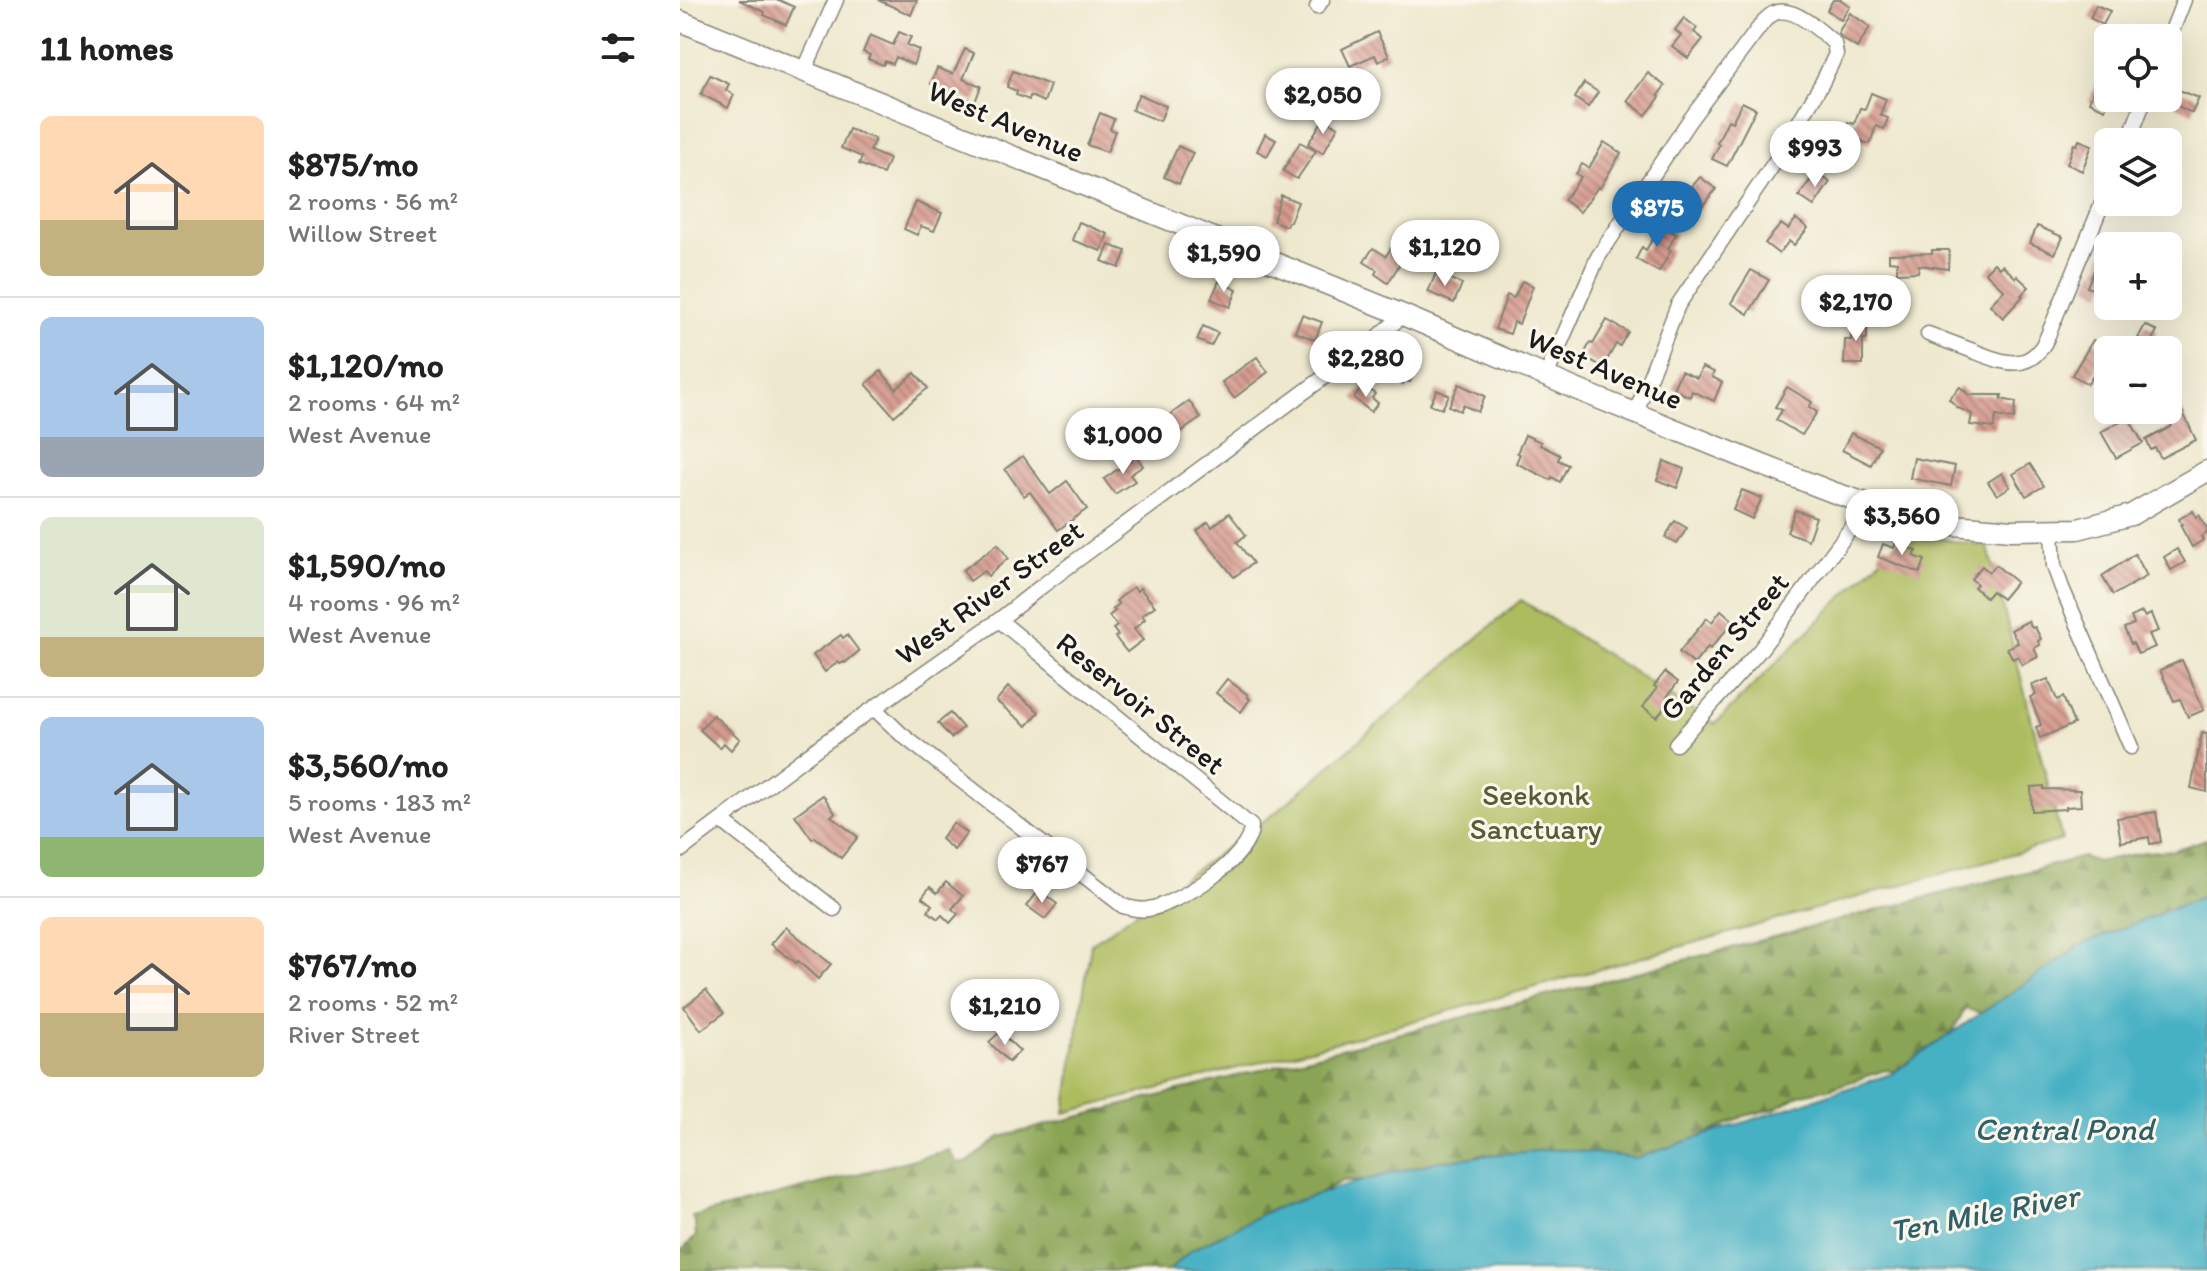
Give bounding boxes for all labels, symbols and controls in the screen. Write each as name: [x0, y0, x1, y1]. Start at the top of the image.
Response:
map controls: [2094, 24, 2182, 424]
button: locate: [2094, 24, 2182, 112]
icon: filters: [596, 26, 640, 70]
text: 11 homes: [40, 28, 174, 69]
pin: $2,050: [1258, 68, 1388, 136]
street label: West Avenue: [923, 72, 1089, 170]
text: $2,050: [1284, 78, 1362, 110]
pin: $993: [1768, 121, 1862, 189]
button: layers: [2094, 128, 2182, 216]
text: $993: [1788, 131, 1842, 163]
text: $875/mo: [288, 144, 419, 185]
icon: home: [104, 148, 200, 244]
pin: $875: [1610, 181, 1704, 249]
text: 2 rooms · 56 m²: [288, 185, 458, 217]
text: $875: [1630, 191, 1684, 223]
text: Willow Street: [288, 217, 437, 249]
pin: $1,120: [1380, 220, 1510, 288]
pin: $1,590: [1159, 226, 1289, 294]
text: $1,120: [1408, 230, 1482, 262]
button: +: [2094, 232, 2182, 320]
text: $1,590: [1187, 236, 1261, 268]
pin: $2,170: [1791, 275, 1921, 343]
text: $2,170: [1819, 285, 1893, 317]
street label: West Avenue: [1522, 319, 1688, 417]
pin: $2,280: [1301, 331, 1431, 399]
button: −: [2094, 336, 2182, 424]
text: $2,280: [1328, 341, 1404, 373]
text: $1,120/mo: [288, 345, 444, 386]
icon: home: [104, 349, 200, 445]
text: 2 rooms · 64 m²: [288, 386, 460, 418]
pin: $1,000: [1058, 408, 1188, 476]
text: West Avenue: [288, 418, 431, 450]
text: $1,000: [1083, 418, 1163, 450]
pin: $3,560: [1837, 489, 1967, 557]
text: $3,560: [1864, 499, 1940, 531]
street label: West River Street: [888, 511, 1090, 673]
text: $1,590/mo: [288, 545, 446, 586]
icon: home: [104, 549, 200, 645]
street label: Garden Street: [1651, 564, 1797, 728]
text: 4 rooms · 96 m²: [288, 586, 460, 618]
text: West Avenue: [288, 618, 431, 650]
street label: Reservoir Street: [1049, 624, 1233, 782]
text: $3,560/mo: [288, 745, 449, 786]
icon: home: [104, 749, 200, 845]
park label: Seekonk Sanctuary: [1470, 776, 1602, 847]
text: 5 rooms · 183 m²: [288, 786, 471, 818]
text: West Avenue: [288, 818, 431, 850]
pin: $767: [995, 837, 1089, 905]
text: $767: [1016, 847, 1068, 879]
text: $767/mo: [288, 945, 417, 986]
icon: home: [104, 949, 200, 1045]
pin: $1,210: [940, 979, 1070, 1047]
text: 2 rooms · 52 m²: [288, 986, 458, 1018]
text: $1,210: [968, 989, 1042, 1021]
text: River Street: [288, 1018, 420, 1050]
water label: Central Pond: [1974, 1110, 2156, 1148]
water label: Ten Mile River: [1886, 1175, 2085, 1250]

